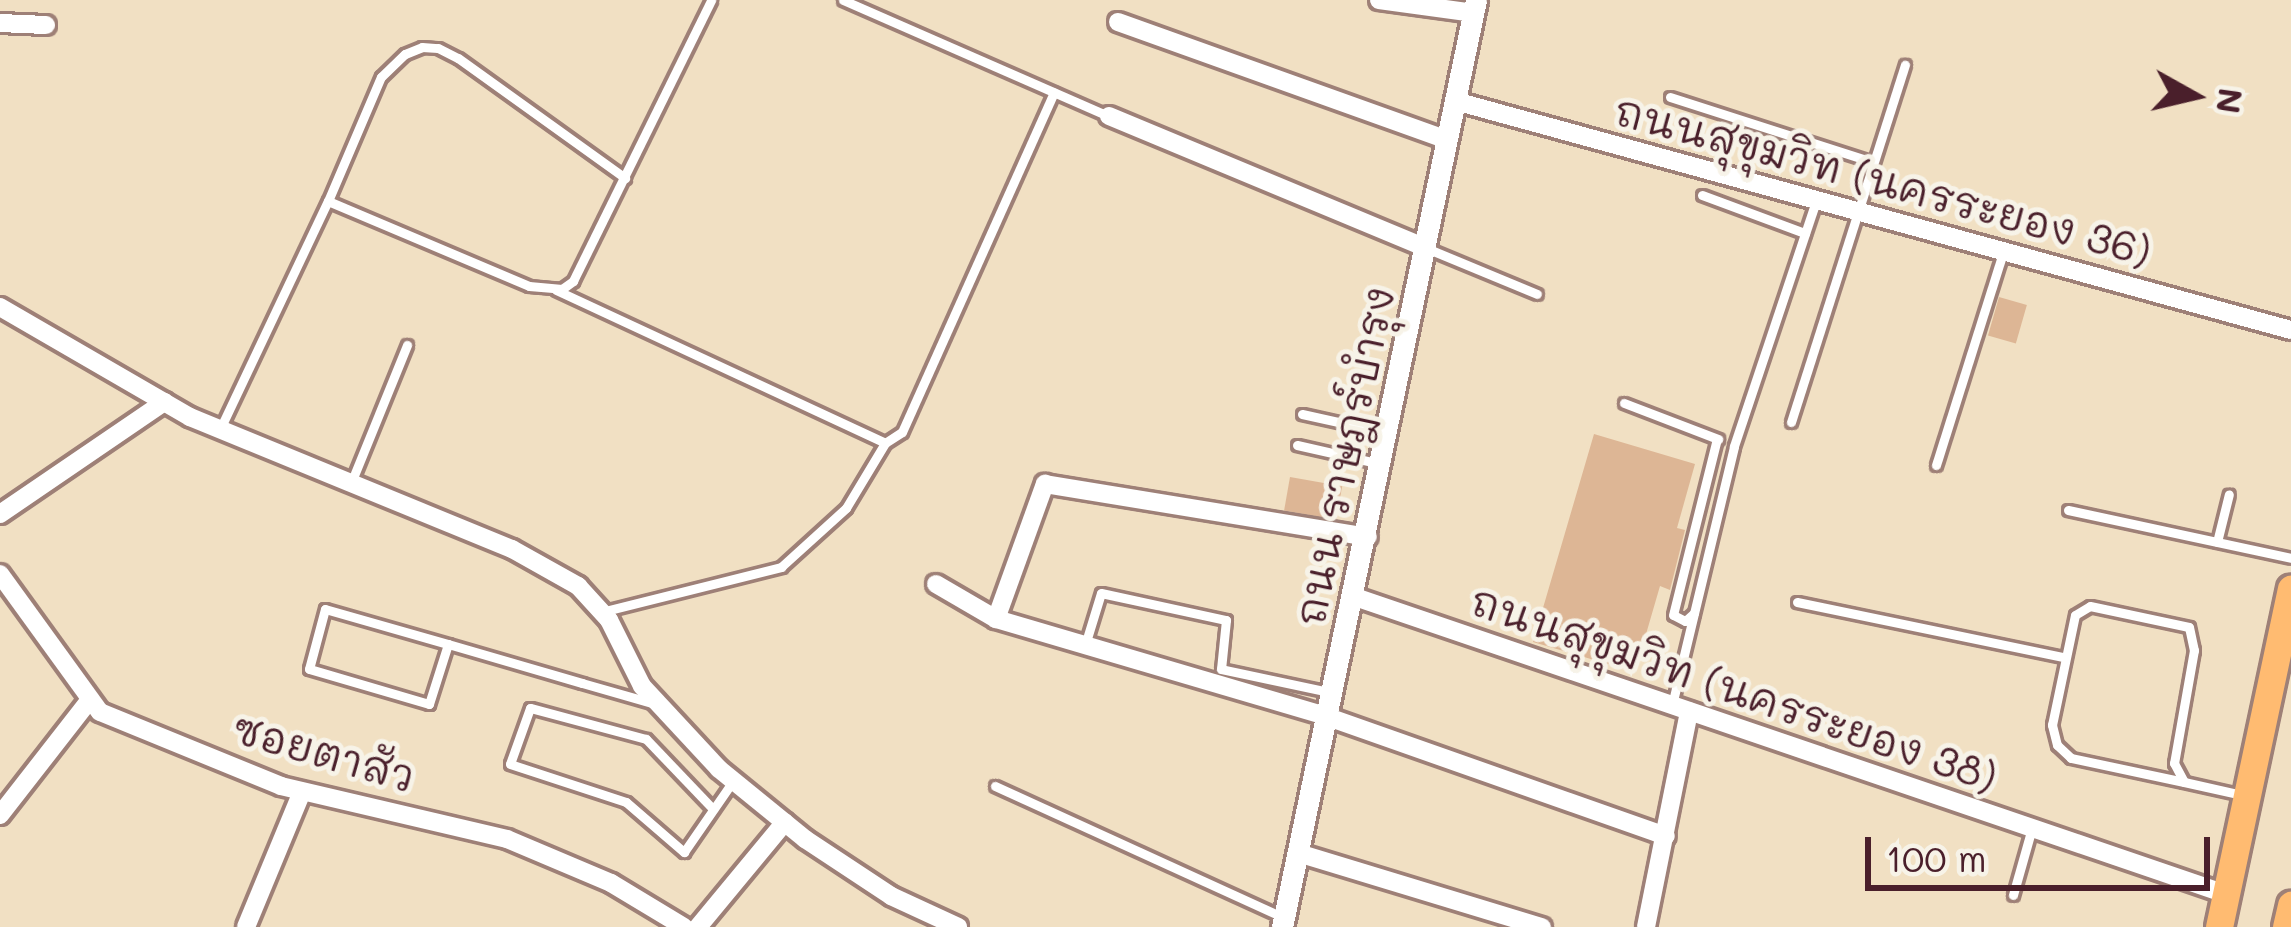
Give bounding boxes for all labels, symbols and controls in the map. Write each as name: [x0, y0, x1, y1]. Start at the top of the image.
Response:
north arrow: [2135, 36, 2255, 156]
street label: ถนนสุขุมวิท (นครระยอง 36): [1609, 84, 2157, 276]
text: N: [2208, 86, 2254, 116]
street label: ถนน ราษฎร์บำรุง: [1283, 282, 1405, 630]
street label: ถนนสุขุมวิท (นครระยอง 38): [1464, 574, 2004, 802]
street label: ซอยตาสัว: [227, 702, 421, 802]
scale bar: [1871, 813, 2216, 887]
text: 100 m: [1886, 834, 1987, 881]

